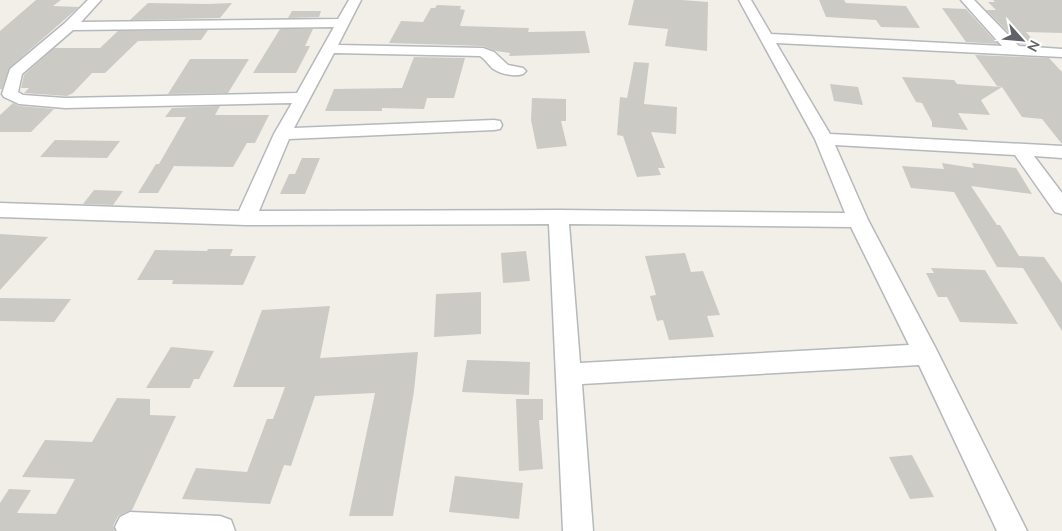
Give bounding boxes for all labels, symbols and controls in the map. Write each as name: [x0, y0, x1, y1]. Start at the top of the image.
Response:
north arrow: [997, 15, 1047, 65]
text: N: [1023, 37, 1044, 55]

